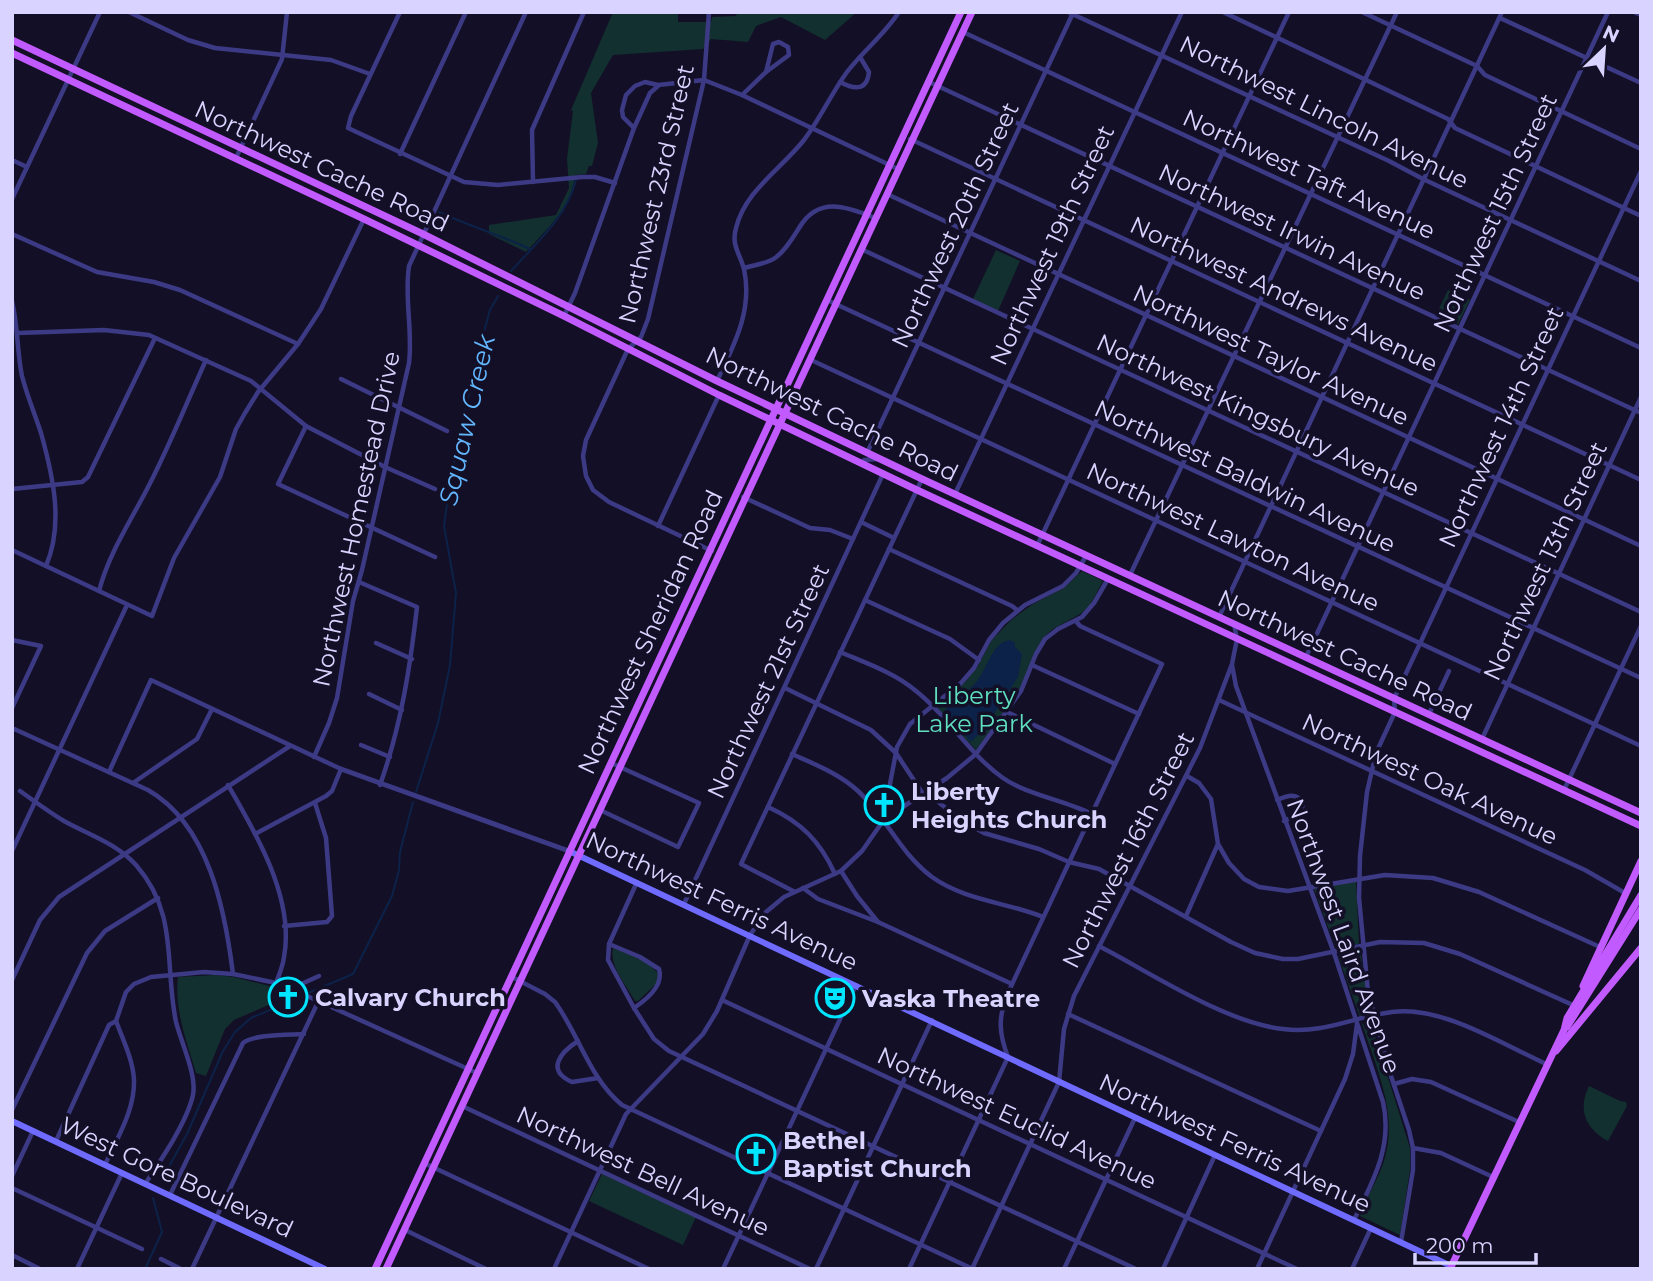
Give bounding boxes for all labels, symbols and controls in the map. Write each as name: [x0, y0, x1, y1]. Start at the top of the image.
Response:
north arrow: [1569, 14, 1639, 84]
text: N: [1599, 20, 1623, 48]
street label: Northwest Lincoln Avenue: [1175, 29, 1473, 195]
street label: Northwest 23rd Street: [612, 61, 700, 326]
street label: Northwest 15th Street: [1427, 89, 1563, 337]
street label: Northwest Cache Road: [190, 94, 454, 238]
street label: Northwest 20th Street: [885, 97, 1025, 352]
street label: Northwest Taft Avenue: [1178, 103, 1440, 245]
street label: Northwest 19th Street: [984, 120, 1121, 370]
street label: Northwest Irwin Avenue: [1154, 157, 1430, 307]
street label: Northwest Andrews Avenue: [1126, 210, 1442, 378]
street label: Northwest Taylor Avenue: [1128, 278, 1414, 432]
street label: Northwest 14th Street: [1432, 302, 1570, 552]
street label: Northwest Kingsbury Avenue: [1092, 327, 1424, 503]
water label: Squaw Creek: [432, 330, 503, 508]
street label: Northwest Cache Road: [701, 340, 963, 488]
street label: Northwest Homestead Drive: [306, 348, 406, 690]
street label: Northwest Baldwin Avenue: [1090, 393, 1400, 559]
street label: Northwest 13th Street: [1477, 437, 1613, 685]
street label: Northwest Lawton Avenue: [1082, 456, 1384, 618]
street label: Northwest Sheridan Road: [571, 485, 729, 779]
street label: Northwest 21st Street: [701, 559, 835, 803]
street label: Northwest Cache Road: [1213, 583, 1477, 727]
park label: Liberty Lake Park: [915, 681, 1034, 738]
street label: Northwest Oak Avenue: [1298, 707, 1562, 851]
street label: Northwest 16th Street: [1056, 727, 1200, 973]
place label: Liberty Heights Church: [911, 777, 1107, 834]
church icon: Liberty Heights Church: [863, 784, 905, 826]
street label: Northwest Laird Avenue: [1281, 795, 1407, 1077]
street label: Northwest Ferris Avenue: [582, 825, 862, 977]
church icon: Calvary Church: [267, 976, 309, 1018]
theatre icon: Vaska Theatre: [814, 977, 856, 1019]
place label: Calvary Church: [315, 983, 506, 1012]
place label: Vaska Theatre: [861, 984, 1040, 1013]
street label: Northwest Euclid Avenue: [873, 1040, 1161, 1196]
street label: Northwest Ferris Avenue: [1095, 1067, 1375, 1219]
street label: Northwest Bell Avenue: [512, 1100, 774, 1242]
street label: West Gore Boulevard: [56, 1110, 298, 1244]
place label: Bethel Baptist Church: [783, 1126, 972, 1183]
church icon: Bethel Baptist Church: [735, 1133, 777, 1175]
scale bar: [1415, 1222, 1536, 1266]
text: 200 m: [1426, 1233, 1493, 1258]

